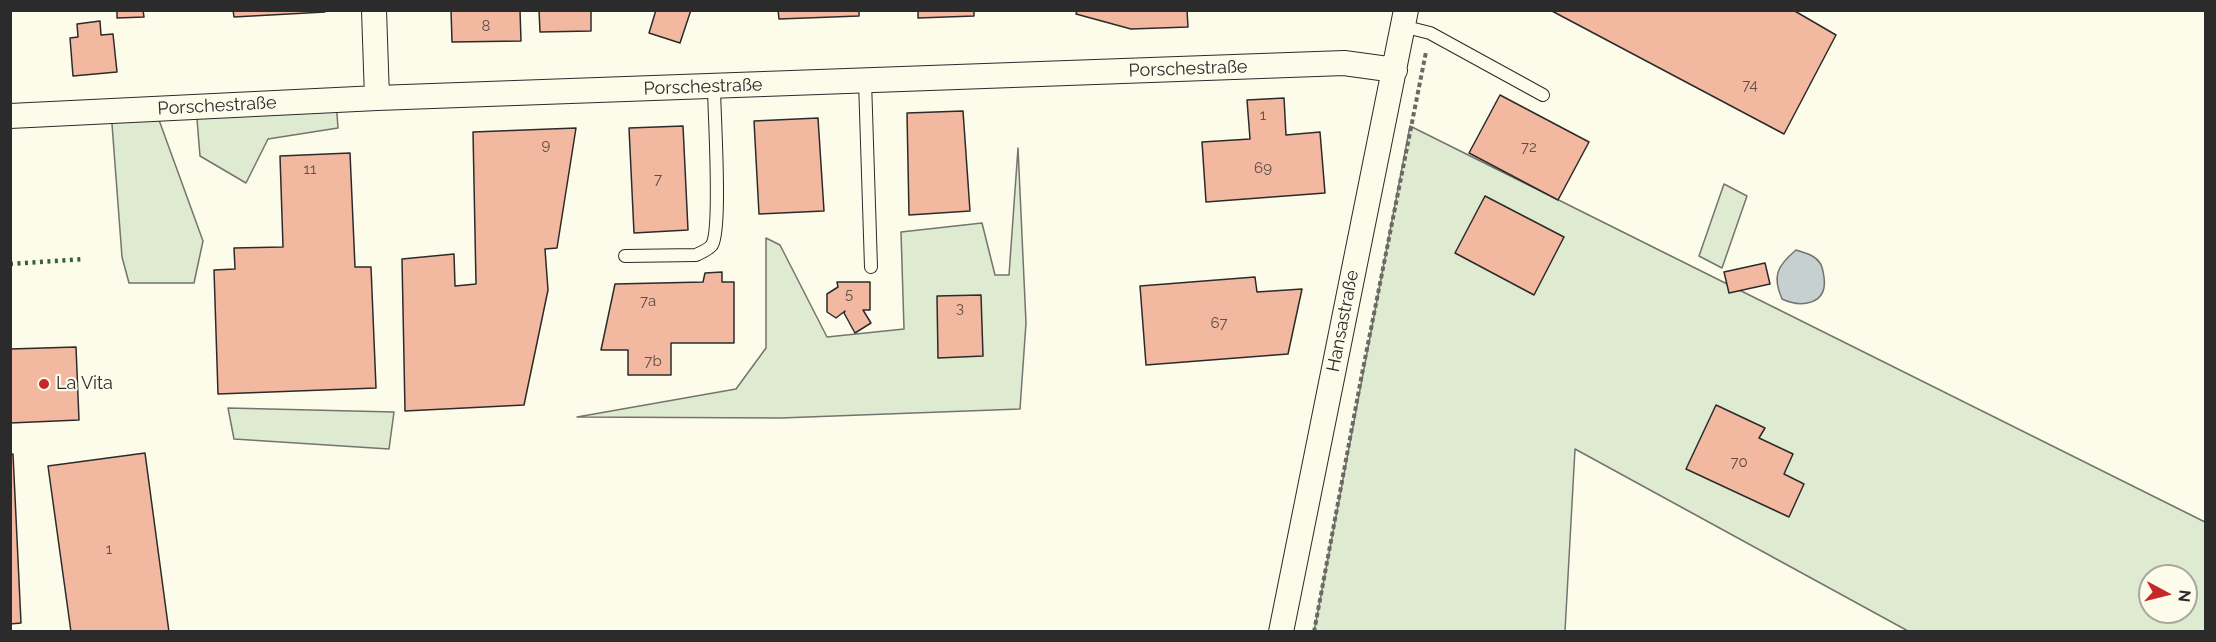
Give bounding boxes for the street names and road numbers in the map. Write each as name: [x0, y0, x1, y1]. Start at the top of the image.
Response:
street label: Porschestraße: [1128, 56, 1248, 82]
street label: Porschestraße: [643, 74, 763, 100]
street label: Porschestraße: [157, 92, 277, 120]
street label: Hansastraße: [1323, 268, 1363, 374]

